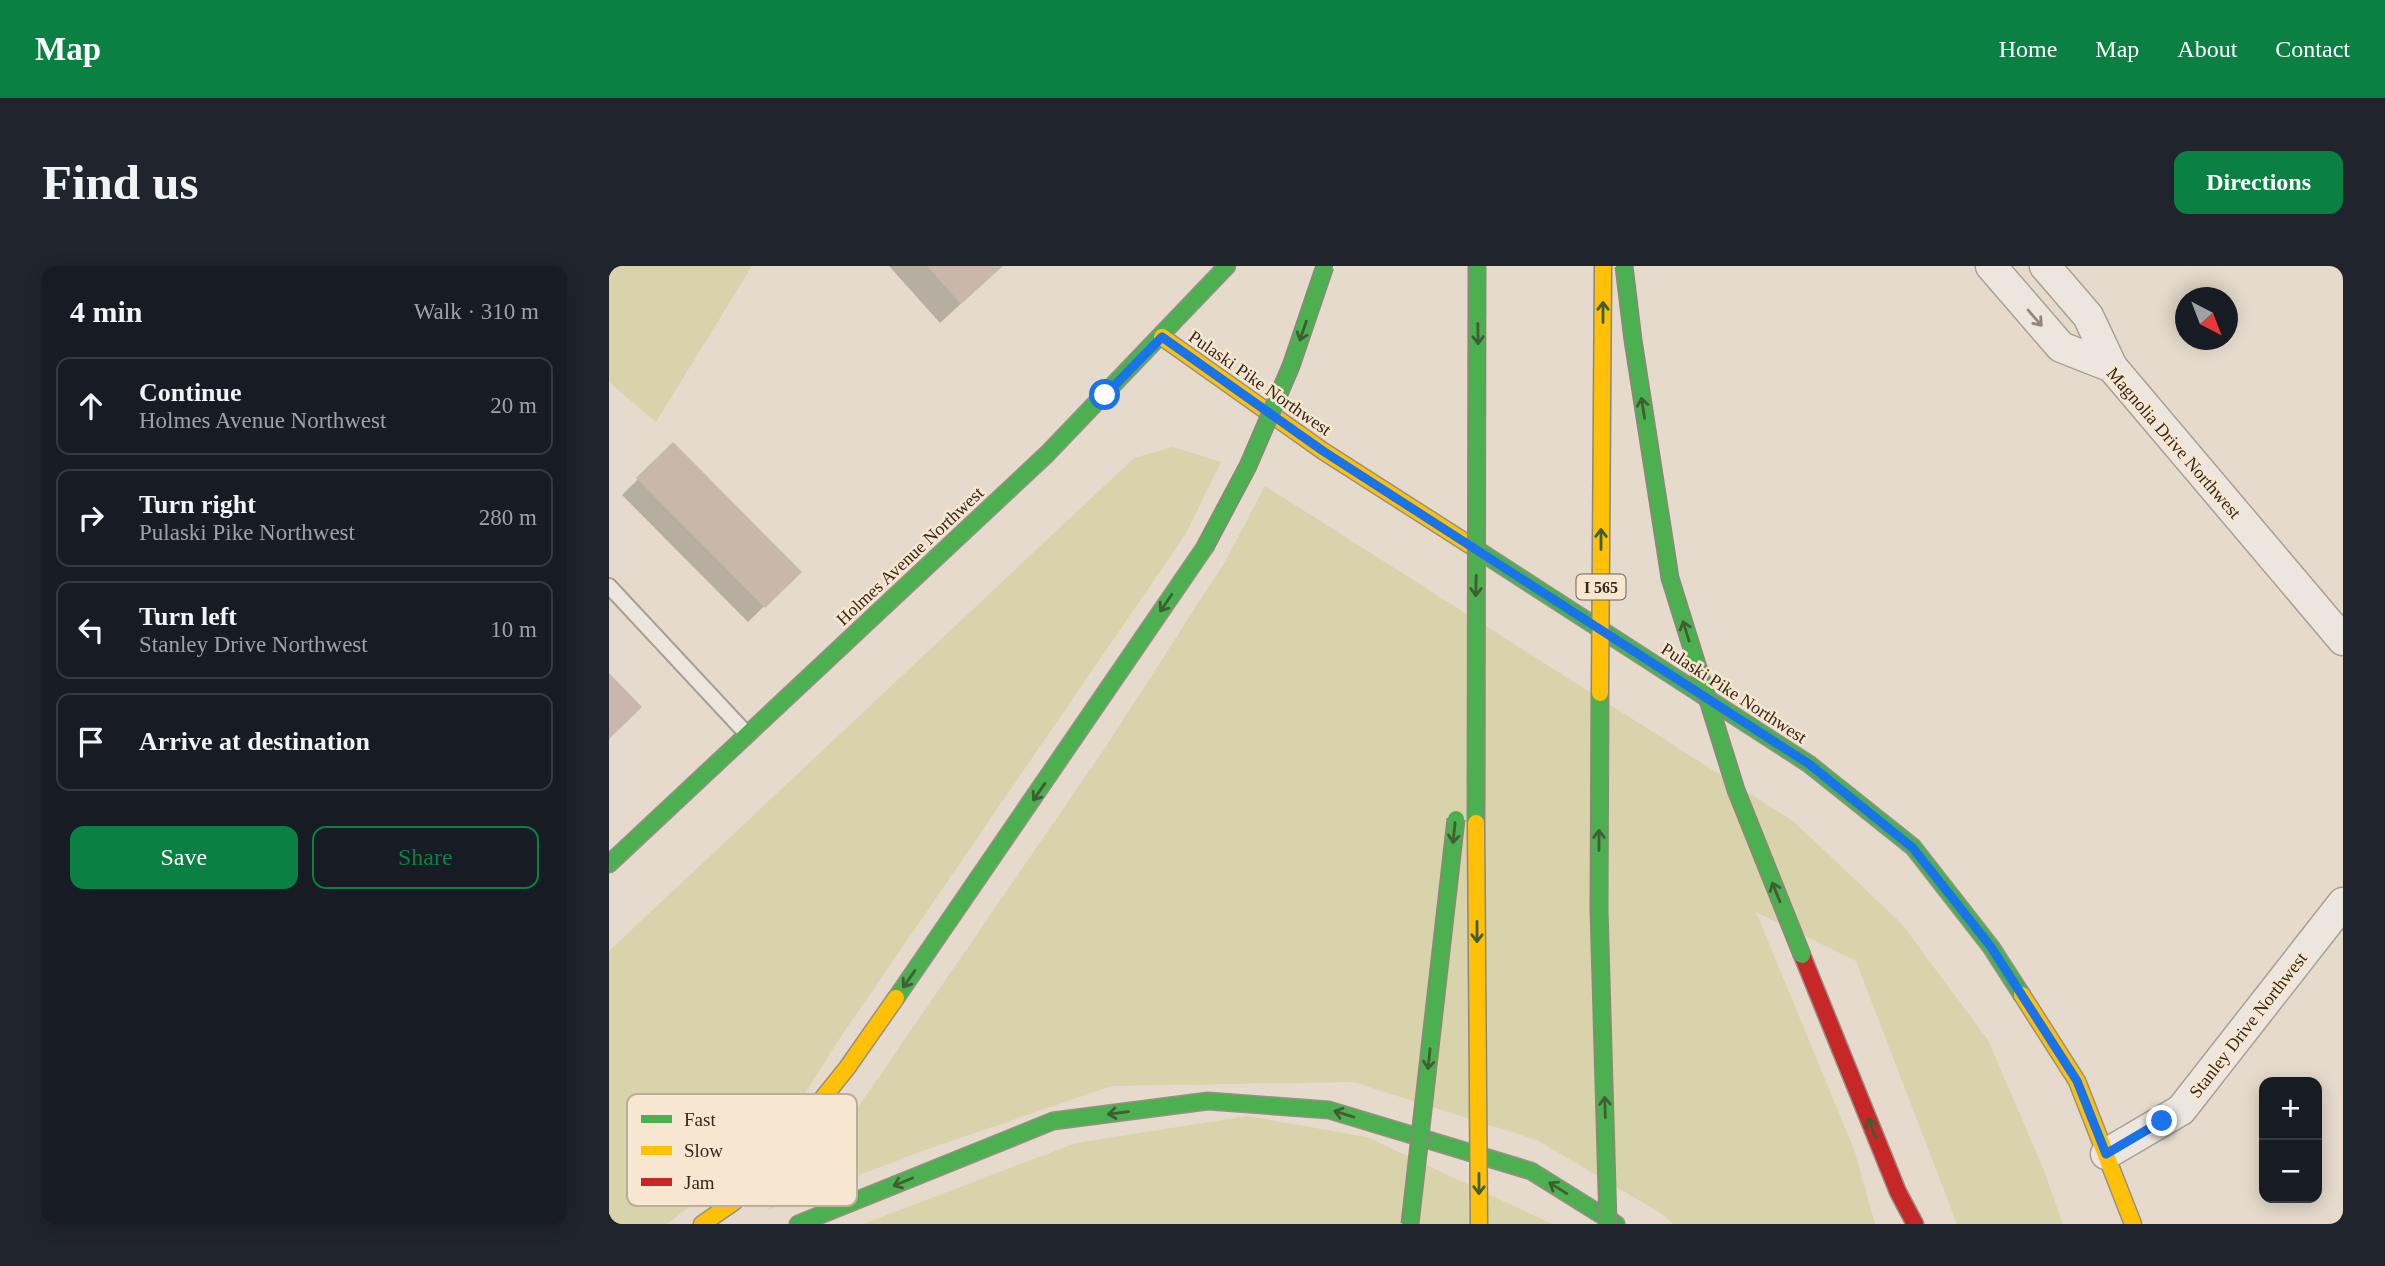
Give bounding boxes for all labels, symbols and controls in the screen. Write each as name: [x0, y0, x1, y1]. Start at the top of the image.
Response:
text: Map: [35, 31, 101, 67]
text: Home: [1999, 36, 2057, 62]
text: Map: [2095, 36, 2139, 62]
text: About: [2177, 36, 2237, 62]
text: Contact: [2275, 36, 2350, 62]
button: Directions: [2174, 151, 2343, 214]
text: Find us: [42, 155, 199, 210]
north arrow: [2175, 287, 2238, 350]
text: 4 min: [70, 295, 143, 328]
text: Walk · 310 m: [414, 299, 539, 324]
one-way arrow: [1596, 301, 1610, 324]
one-way arrow: [2027, 308, 2043, 326]
one-way arrow: [1296, 319, 1308, 341]
one-way arrow: [1471, 322, 1485, 345]
street label: Pulaski Pike Northwest: [1185, 326, 1335, 440]
street label: Magnolia Drive Northwest: [2103, 363, 2245, 523]
text: Continue: [139, 378, 242, 407]
route start: [1089, 379, 1120, 410]
icon: ahead: [72, 387, 110, 425]
text: 20 m: [490, 393, 537, 418]
one-way arrow: [1636, 397, 1649, 420]
text: Holmes Avenue Northwest: [139, 408, 386, 433]
street label: Holmes Avenue Northwest: [832, 483, 988, 629]
text: Turn right: [139, 490, 256, 519]
icon: right: [72, 499, 110, 537]
text: 280 m: [479, 505, 537, 530]
text: Pulaski Pike Northwest: [139, 520, 355, 545]
one-way arrow: [1594, 528, 1608, 551]
one-way arrow: [1469, 574, 1483, 597]
road number: I 565: [1577, 574, 1625, 600]
one-way arrow: [1159, 593, 1173, 613]
text: Turn left: [139, 602, 237, 631]
icon: left: [72, 611, 110, 649]
text: 10 m: [490, 617, 537, 642]
one-way arrow: [1679, 620, 1692, 642]
text: Stanley Drive Northwest: [139, 632, 368, 657]
street label: Pulaski Pike Northwest: [1658, 639, 1810, 747]
icon: arrive: [72, 723, 110, 761]
text: Arrive at destination: [139, 727, 370, 756]
one-way arrow: [1032, 782, 1046, 801]
one-way arrow: [1447, 821, 1460, 844]
button: Save: [70, 826, 298, 889]
button: Share: [312, 826, 539, 889]
one-way arrow: [1592, 829, 1606, 852]
one-way arrow: [1769, 882, 1782, 903]
one-way arrow: [1470, 920, 1484, 943]
street label: Stanley Drive Northwest: [2185, 948, 2311, 1102]
one-way arrow: [902, 969, 916, 988]
one-way arrow: [1422, 1047, 1435, 1070]
map controls: [2259, 1077, 2322, 1203]
button: +: [2259, 1077, 2322, 1140]
legend: [627, 1094, 857, 1206]
one-way arrow: [1598, 1096, 1611, 1119]
route end: [2146, 1105, 2177, 1136]
one-way arrow: [1107, 1106, 1130, 1119]
one-way arrow: [1333, 1107, 1355, 1120]
text: Fast: [684, 1109, 716, 1130]
one-way arrow: [1865, 1118, 1878, 1140]
text: Slow: [684, 1140, 723, 1161]
button: −: [2259, 1140, 2322, 1203]
text: Jam: [684, 1172, 715, 1193]
one-way arrow: [1472, 1172, 1486, 1195]
one-way arrow: [892, 1176, 914, 1189]
one-way arrow: [1549, 1180, 1568, 1195]

